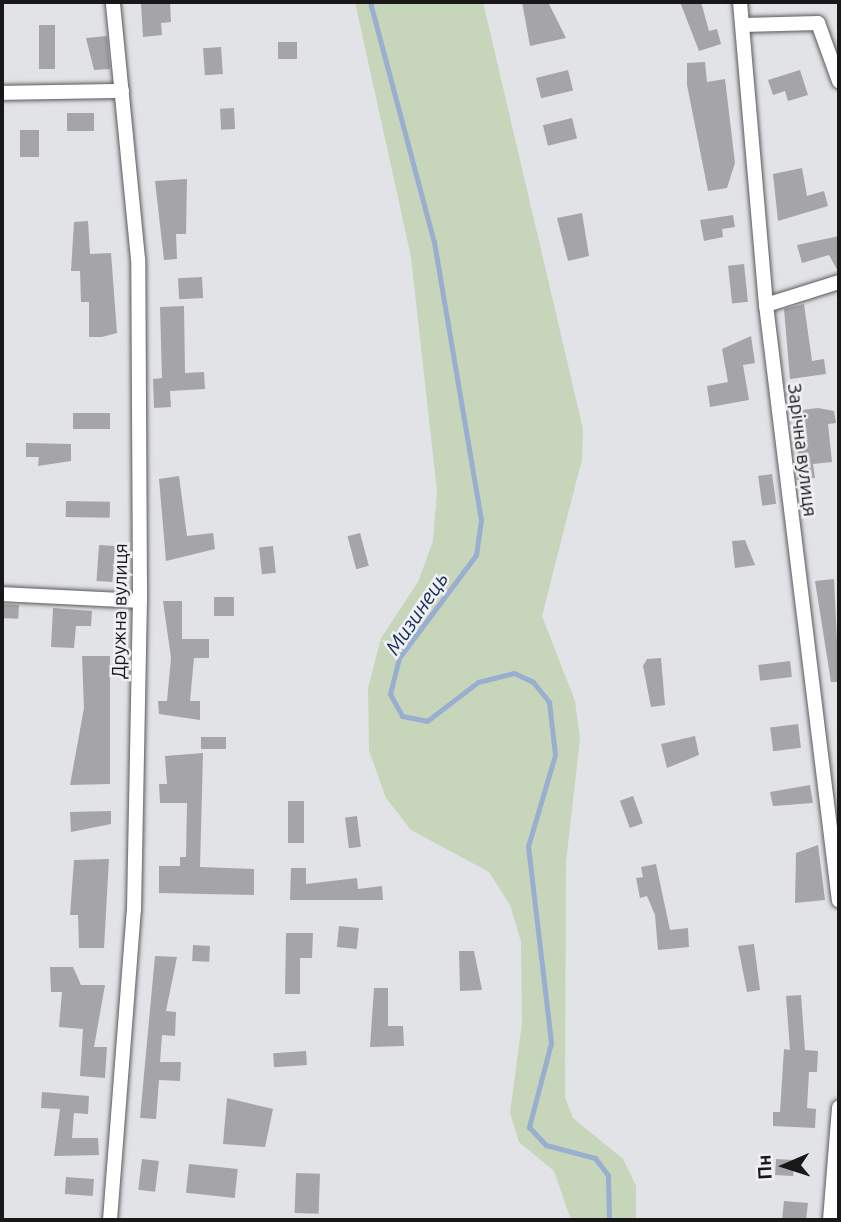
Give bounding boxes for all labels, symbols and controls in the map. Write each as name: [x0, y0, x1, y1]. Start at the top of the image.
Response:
street label: Зарічна вулиця: [783, 382, 821, 518]
street label: Дружна вулиця: [107, 543, 133, 679]
water label: Мизинець: [379, 567, 453, 659]
north arrow: [750, 1131, 820, 1201]
text: Пн: [752, 1154, 776, 1180]

